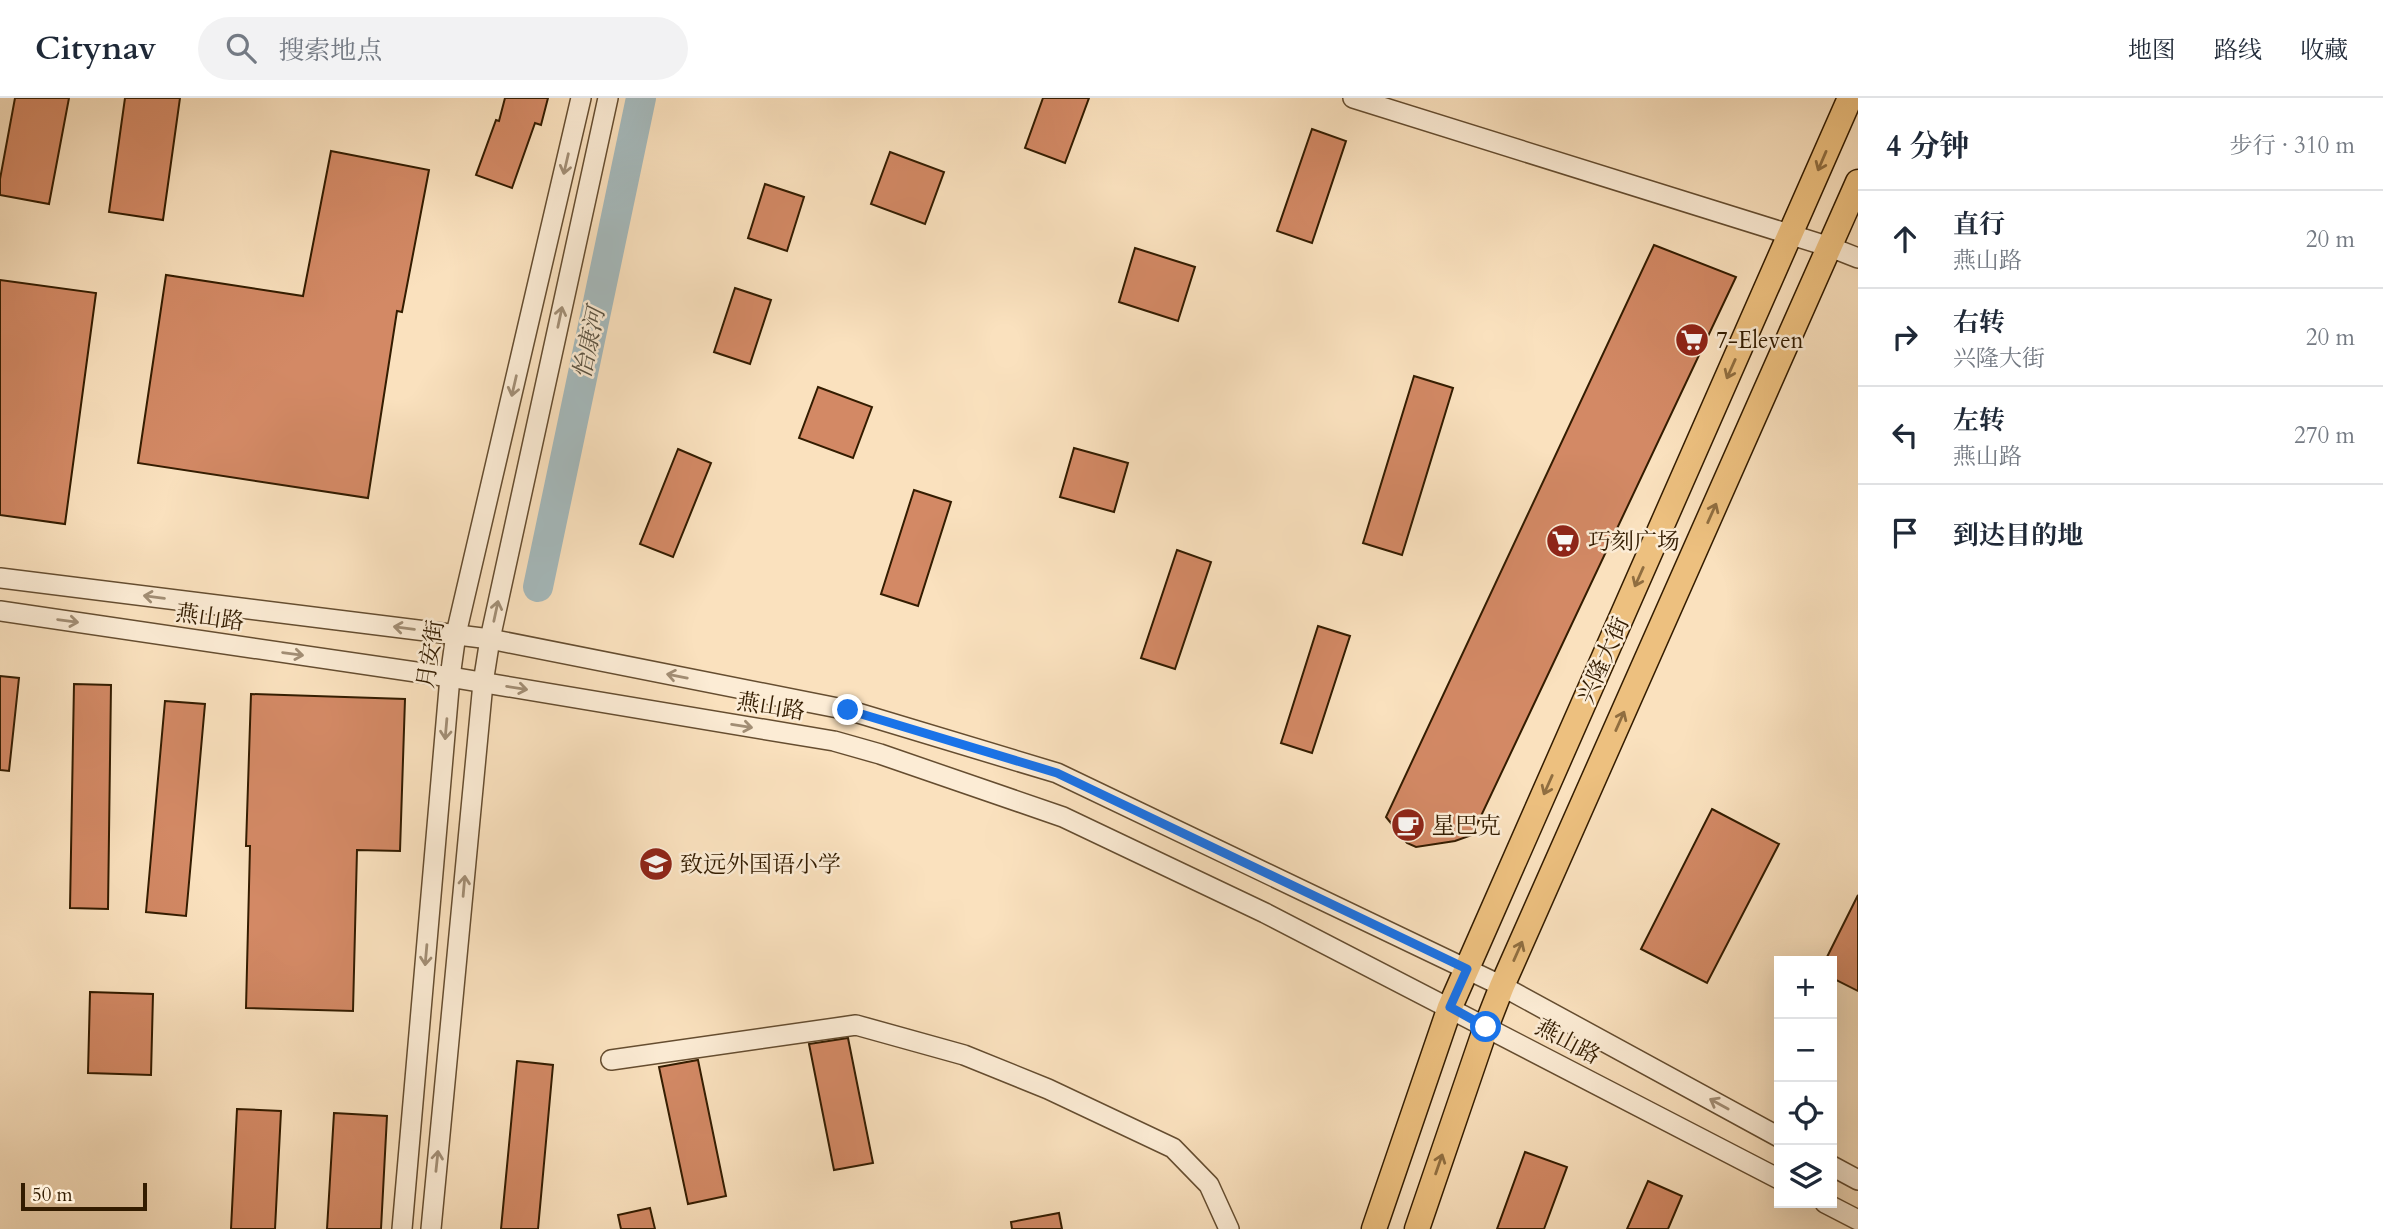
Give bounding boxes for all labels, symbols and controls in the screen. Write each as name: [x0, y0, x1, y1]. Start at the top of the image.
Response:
search box: [198, 17, 688, 80]
text: Citynav: [35, 26, 156, 71]
icon: search: [222, 29, 260, 67]
text: 搜索地点: [278, 33, 382, 68]
text: 地图: [2128, 34, 2176, 67]
text: 路线: [2214, 34, 2262, 67]
text: 收藏: [2300, 34, 2348, 67]
text: 4 分钟: [1886, 126, 1969, 167]
text: 步行 · 310 m: [2230, 130, 2355, 161]
one-way arrow: [1815, 149, 1828, 171]
one-way arrow: [558, 153, 571, 175]
text: 直行: [1953, 207, 2005, 242]
icon: ahead: [1886, 220, 1924, 258]
text: 20 m: [2306, 224, 2355, 255]
text: 燕山路: [1953, 245, 2022, 276]
water label: 怡康河: [566, 301, 614, 382]
text: 右转: [1953, 305, 2005, 340]
one-way arrow: [554, 306, 567, 329]
icon: right: [1886, 318, 1924, 356]
supermarket icon: 7-Eleven: [1673, 321, 1711, 359]
text: 20 m: [2306, 322, 2355, 353]
place label: 7-Eleven: [1716, 325, 1804, 356]
text: 兴隆大街: [1953, 343, 2045, 374]
one-way arrow: [1724, 358, 1737, 379]
one-way arrow: [507, 374, 520, 397]
text: 左转: [1953, 403, 2005, 438]
icon: left: [1886, 416, 1924, 454]
text: 270 m: [2294, 420, 2355, 451]
text: 燕山路: [1953, 441, 2022, 472]
one-way arrow: [1706, 502, 1719, 524]
icon: arrive: [1886, 514, 1924, 552]
text: 到达目的地: [1953, 518, 2083, 553]
supermarket icon: 巧刻广场: [1544, 522, 1582, 560]
place label: 巧刻广场: [1588, 526, 1680, 557]
one-way arrow: [1632, 566, 1645, 587]
one-way arrow: [143, 590, 166, 603]
street label: 燕山路: [174, 597, 246, 638]
one-way arrow: [489, 600, 503, 623]
street label: 兴隆大街: [1571, 612, 1636, 709]
one-way arrow: [56, 614, 78, 627]
street label: 月安街: [410, 618, 451, 691]
one-way arrow: [393, 621, 416, 634]
one-way arrow: [281, 648, 303, 661]
one-way arrow: [666, 669, 688, 682]
one-way arrow: [506, 682, 528, 695]
street label: 燕山路: [734, 686, 807, 727]
route end: [832, 694, 863, 725]
one-way arrow: [1614, 711, 1627, 732]
one-way arrow: [439, 717, 452, 740]
one-way arrow: [730, 720, 753, 733]
one-way arrow: [1541, 774, 1554, 796]
cafe icon: 星巴克: [1389, 806, 1427, 844]
place label: 星巴克: [1432, 810, 1501, 841]
school or university icon: 致远外国语小学: [637, 845, 675, 883]
place label: 致远外国语小学: [680, 849, 841, 880]
one-way arrow: [457, 875, 470, 898]
one-way arrow: [1512, 941, 1525, 962]
one-way arrow: [419, 944, 432, 966]
map controls: [1774, 956, 1837, 1208]
button: +: [1774, 956, 1837, 1019]
route start: [1470, 1011, 1501, 1042]
street label: 燕山路: [1530, 1012, 1606, 1071]
button: −: [1774, 1019, 1837, 1082]
button: locate: [1774, 1082, 1837, 1145]
one-way arrow: [1710, 1097, 1730, 1111]
button: layers: [1774, 1145, 1837, 1208]
one-way arrow: [431, 1150, 444, 1173]
one-way arrow: [1434, 1154, 1446, 1176]
scale bar: [21, 1180, 147, 1212]
text: 50 m: [32, 1182, 73, 1208]

